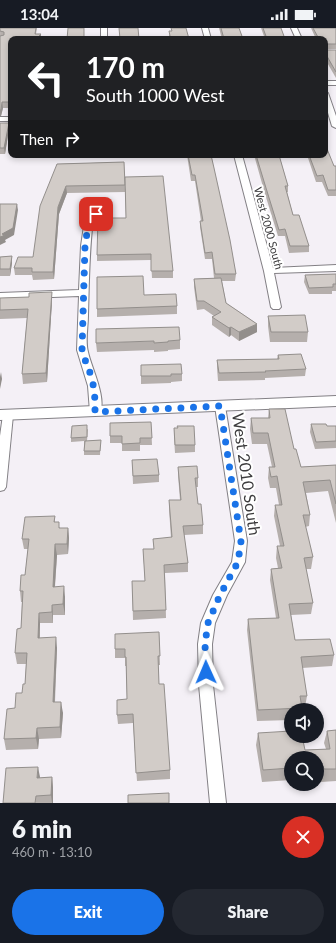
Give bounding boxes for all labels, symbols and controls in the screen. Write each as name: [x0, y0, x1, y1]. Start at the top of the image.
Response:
text: 13:04: [20, 5, 59, 23]
text: 170 m: [86, 50, 165, 84]
icon: left: [20, 52, 72, 104]
text: South 1000 West: [86, 84, 225, 106]
icon: right: [61, 128, 83, 150]
text: Then: [20, 130, 53, 148]
street label: West 2000 South: [252, 185, 286, 271]
pin: [79, 197, 113, 231]
icon: arrive: [85, 203, 107, 225]
street label: West 2010 South: [229, 412, 265, 536]
position arrow: [185, 651, 227, 693]
map controls: [284, 703, 324, 791]
button: sound: [284, 703, 324, 743]
button: search: [284, 751, 324, 791]
text: 6 min: [12, 814, 72, 843]
button: close: [282, 816, 324, 858]
text: 460 m · 13:10: [12, 844, 92, 860]
button: Exit: [12, 889, 164, 935]
button: Share: [172, 889, 324, 935]

